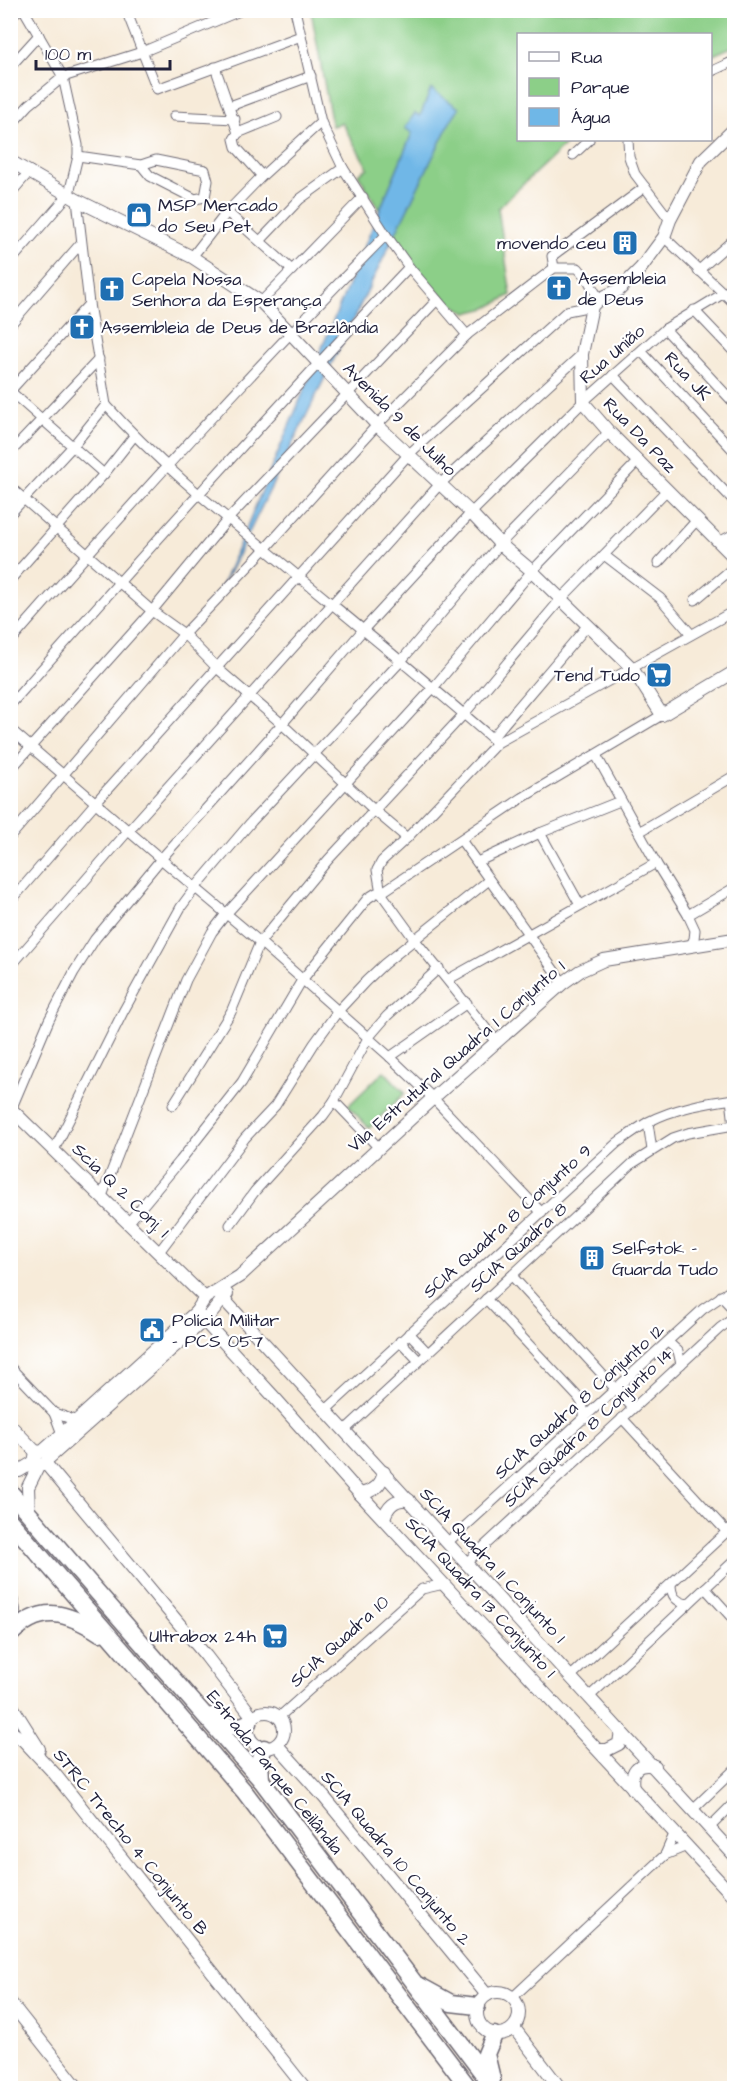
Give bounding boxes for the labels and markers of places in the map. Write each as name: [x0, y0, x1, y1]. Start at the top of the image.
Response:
place label: MSP Mercado do Seu Pet: [158, 193, 278, 239]
shop icon: MSP Mercado do Seu Pet: [124, 200, 154, 230]
building icon: movendo ceu: [610, 228, 640, 258]
place label: movendo ceu: [497, 231, 606, 256]
place label: Assembleia de Deus: [578, 266, 666, 312]
place label: Capela Nossa Senhora da Esperança: [132, 267, 321, 313]
church icon: Assembleia de Deus: [544, 273, 574, 303]
church icon: Capela Nossa Senhora da Esperança: [97, 274, 127, 304]
church icon: Assembleia de Deus de Brazlândia: [67, 312, 97, 342]
place label: Assembleia de Deus de Brazlândia: [101, 315, 378, 340]
supermarket icon: Tend Tudo: [644, 660, 674, 690]
place label: Tend Tudo: [554, 663, 640, 688]
place label: Selfstok - Guarda Tudo: [612, 1236, 718, 1282]
building icon: Selfstok - Guarda Tudo: [577, 1243, 607, 1273]
place label: Polícia Militar - PCS 057: [172, 1308, 279, 1354]
public building icon: Polícia Militar - PCS 057: [137, 1315, 167, 1345]
supermarket icon: Ultrabox 24h: [260, 1621, 290, 1651]
place label: Ultrabox 24h: [149, 1624, 256, 1649]

